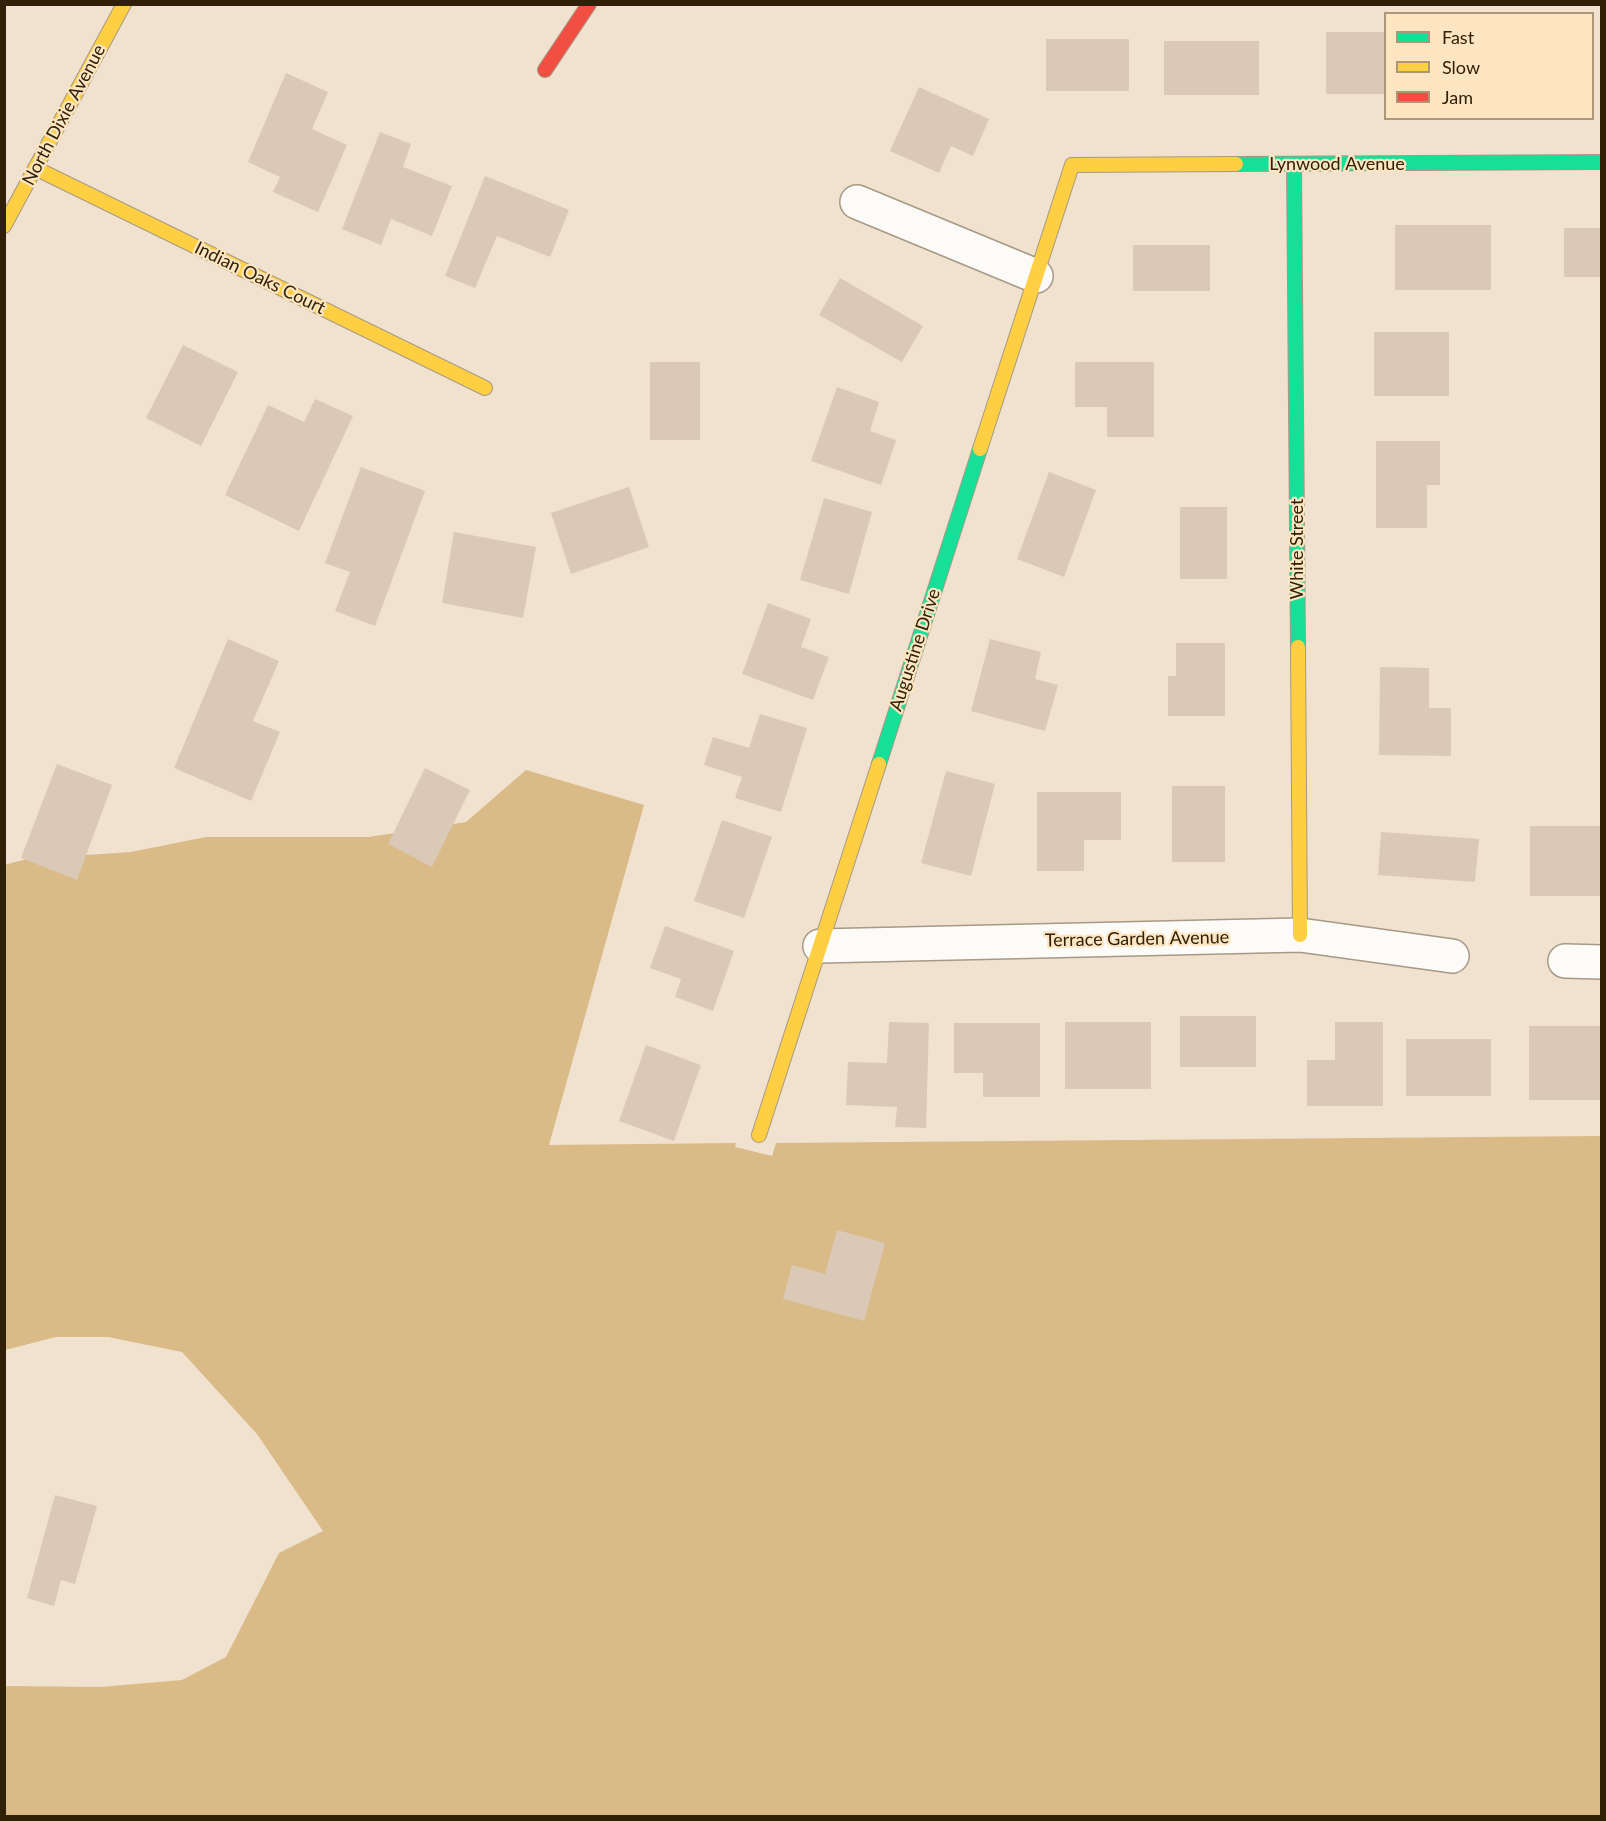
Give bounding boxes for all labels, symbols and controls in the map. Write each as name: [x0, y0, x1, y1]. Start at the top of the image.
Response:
legend: [1384, 12, 1594, 120]
text: Fast: [1442, 26, 1474, 48]
street label: North Dixie Avenue: [18, 41, 110, 189]
text: Slow: [1442, 56, 1480, 78]
text: Jam: [1442, 86, 1473, 108]
street label: Lynwood Avenue: [1269, 153, 1405, 175]
street label: Indian Oaks Court: [191, 237, 329, 319]
street label: White Street: [1286, 499, 1308, 599]
street label: Augustine Drive: [885, 586, 945, 714]
street label: Terrace Garden Avenue: [1045, 927, 1229, 951]

